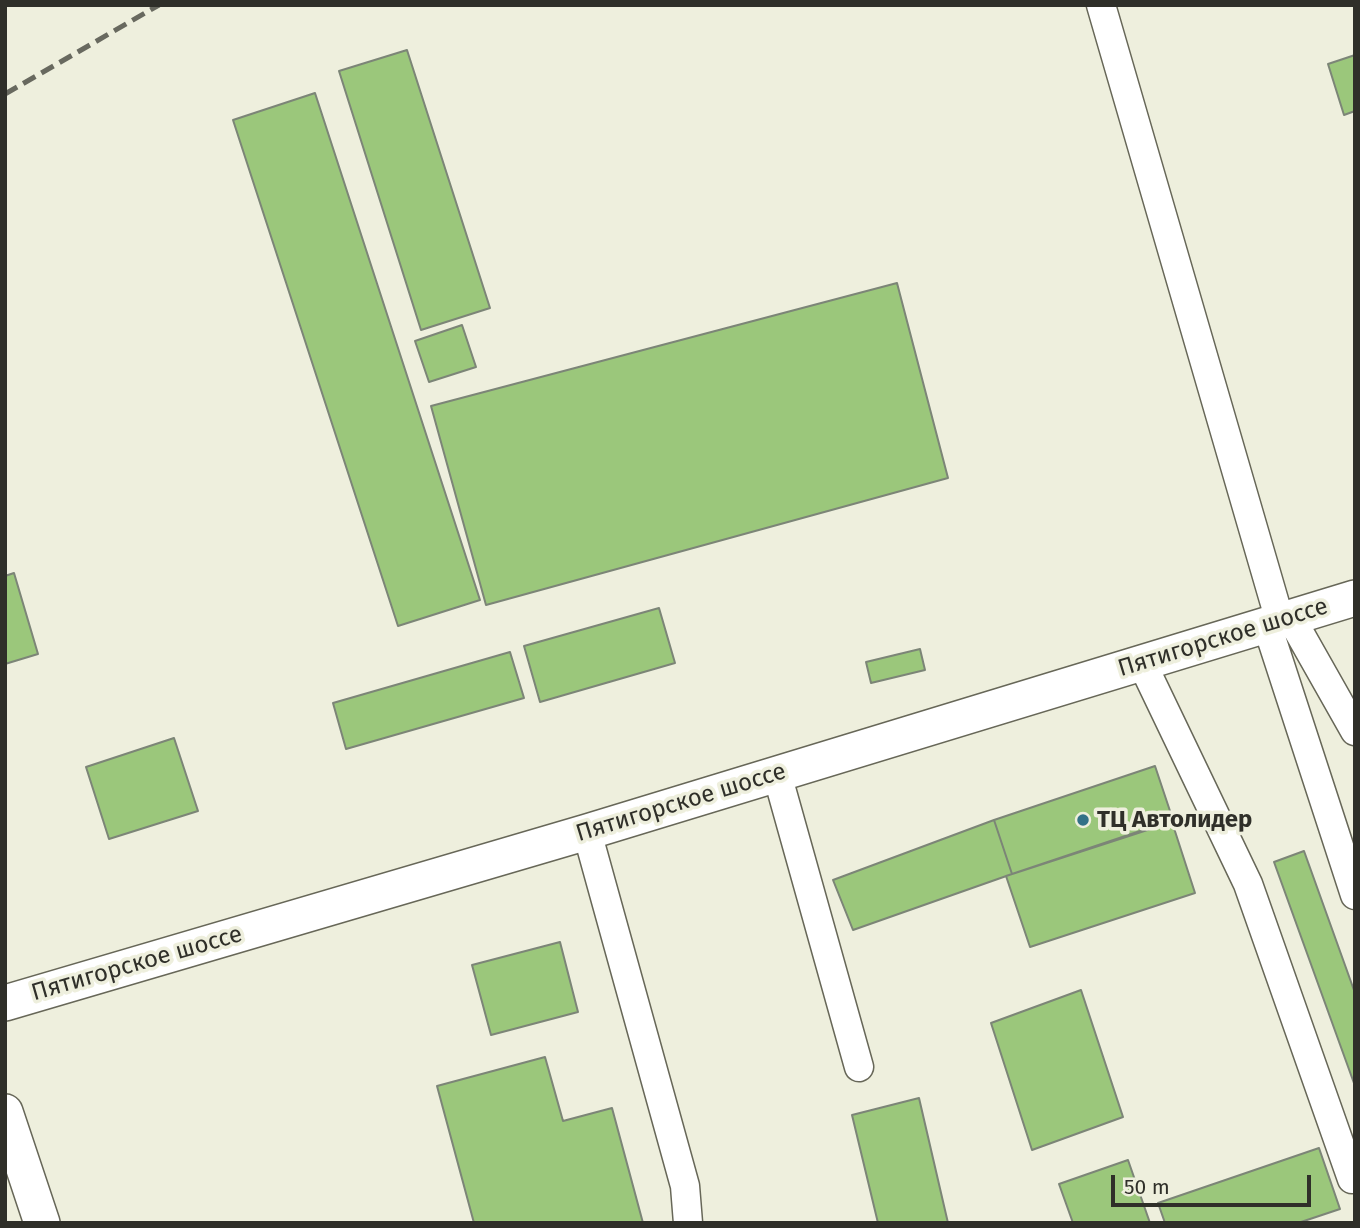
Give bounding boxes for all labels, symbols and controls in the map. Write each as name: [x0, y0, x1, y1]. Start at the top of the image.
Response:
street label: Пятигорское шоссе: [1115, 592, 1331, 684]
street label: Пятигорское шоссе: [573, 757, 789, 849]
place label: ТЦ Автолидер: [1097, 806, 1252, 834]
marker: ТЦ Автолидер: [1075, 812, 1091, 828]
street label: Пятигорское шоссе: [28, 920, 246, 1008]
scale bar: [1115, 1162, 1314, 1206]
text: 50 m: [1124, 1174, 1170, 1200]

